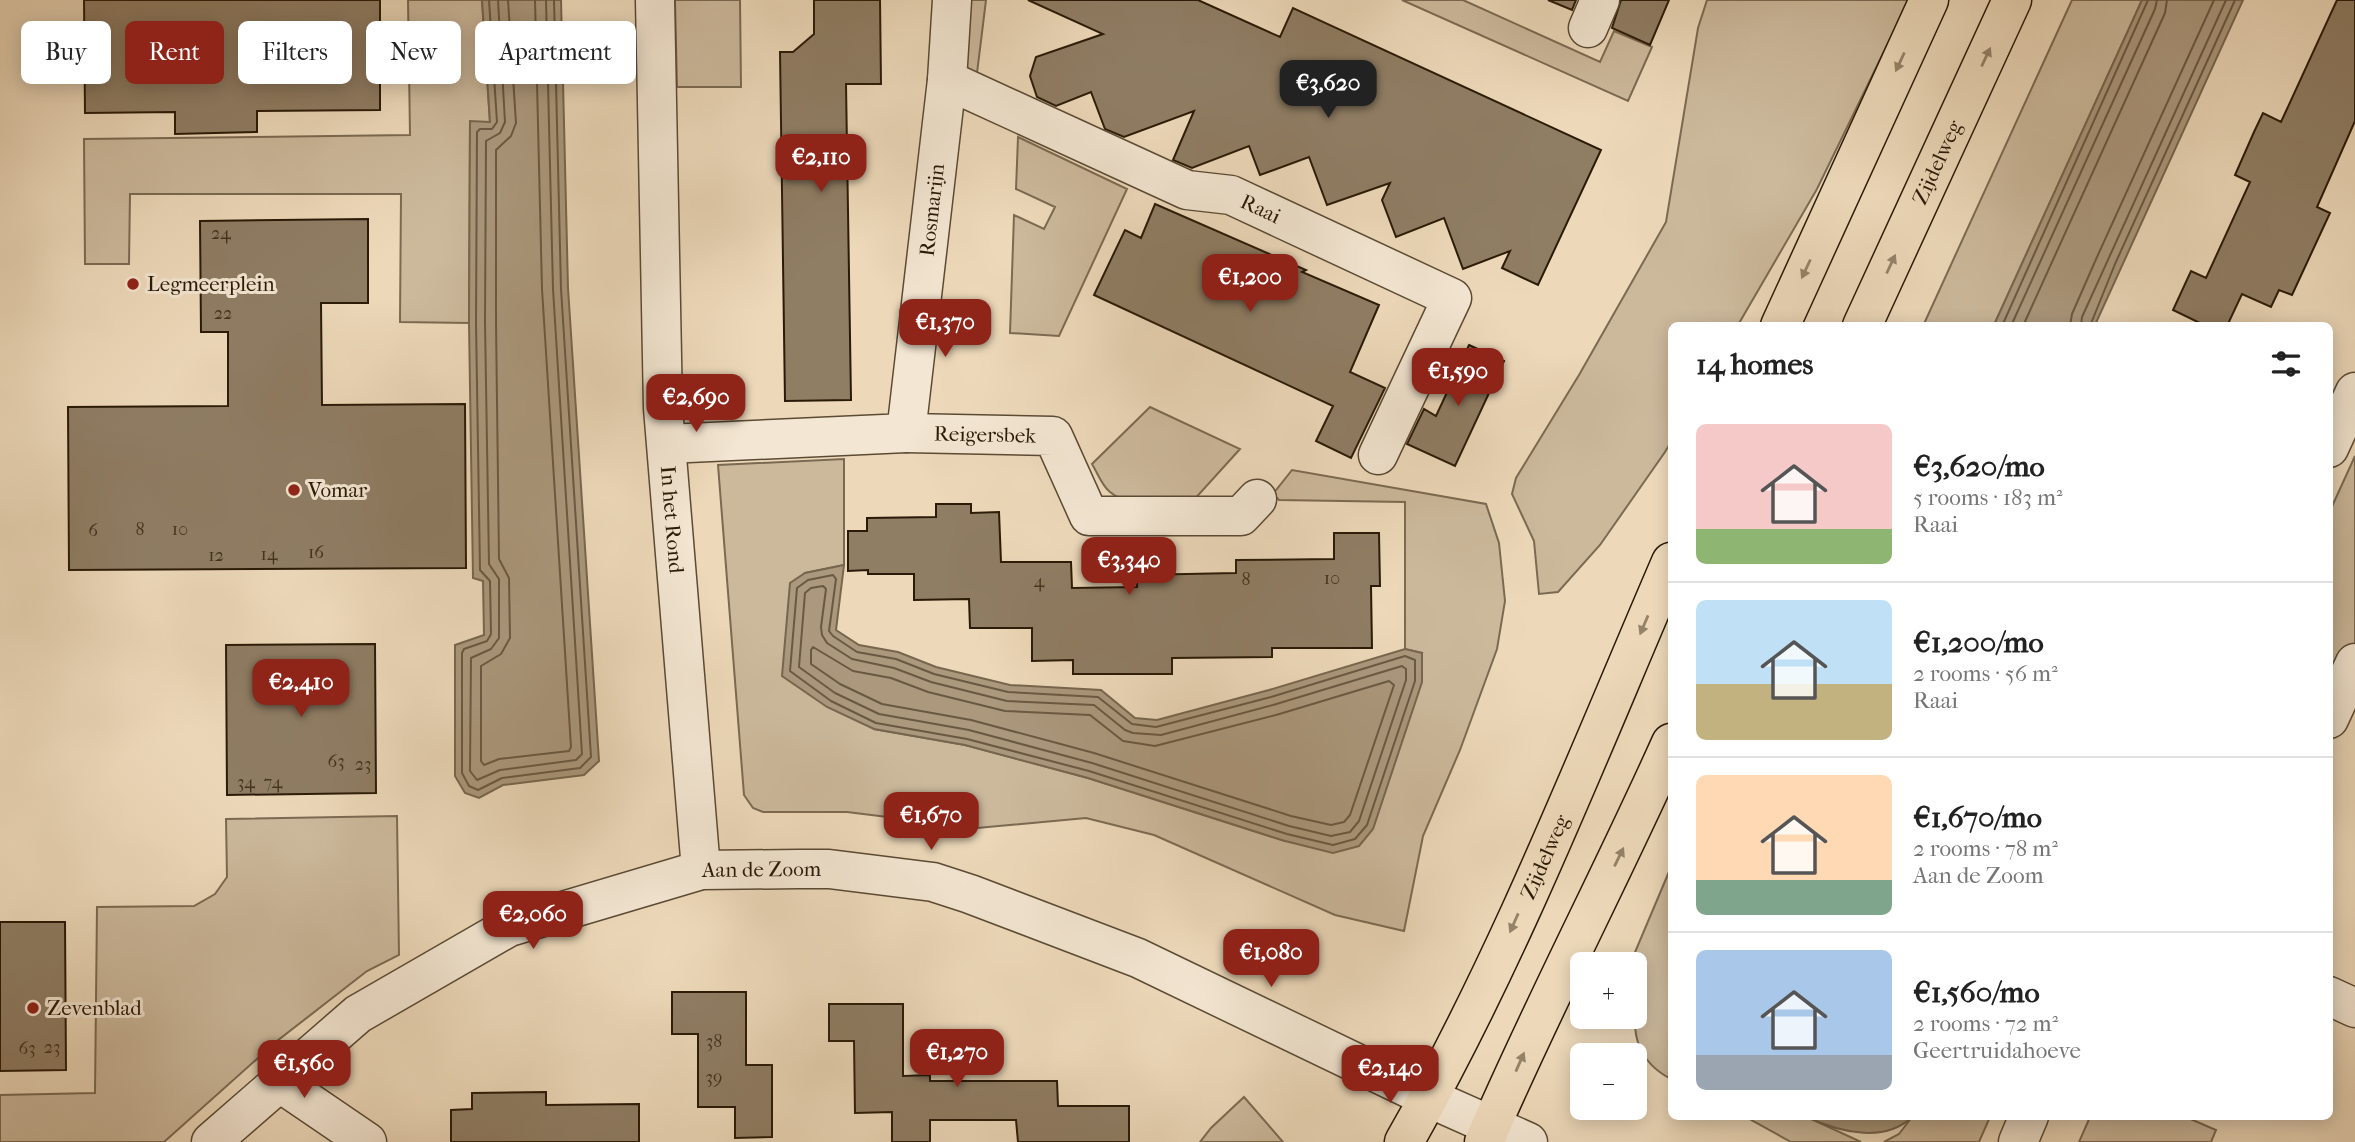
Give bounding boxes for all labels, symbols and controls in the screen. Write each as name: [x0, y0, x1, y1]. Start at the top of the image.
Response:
chip: Buy: [21, 21, 111, 84]
chip: Rent: [125, 21, 224, 84]
chip: Filters: [238, 21, 352, 84]
chip: New: [366, 21, 461, 84]
chip: Apartment: [475, 21, 636, 84]
one-way arrow: [1980, 47, 1992, 67]
one-way arrow: [1894, 52, 1906, 72]
pin: €3,620: [1271, 60, 1385, 120]
text: €3,620: [1296, 69, 1360, 96]
street label: Zijdelweg: [1908, 116, 1967, 208]
pin: €2,110: [764, 134, 878, 194]
text: €2,110: [791, 143, 851, 170]
street label: Rosmarijn: [915, 162, 949, 257]
street label: Raai: [1237, 189, 1284, 228]
house number: 24: [211, 223, 231, 244]
one-way arrow: [1885, 253, 1896, 274]
pin: €1,200: [1193, 254, 1307, 314]
one-way arrow: [1800, 259, 1811, 279]
text: €1,200: [1218, 263, 1282, 290]
place label: Legmeerplein: [147, 272, 275, 296]
marker: Legmeerplein: [125, 276, 141, 292]
pin: €1,370: [888, 300, 1002, 359]
house number: 22: [214, 303, 232, 324]
text: €1,370: [915, 308, 975, 335]
icon: filters: [2267, 345, 2305, 383]
text: 14 homes: [1696, 347, 1813, 382]
pin: €1,590: [1401, 348, 1515, 408]
text: €1,590: [1428, 357, 1488, 384]
pin: €2,690: [639, 374, 753, 434]
text: €2,690: [662, 383, 730, 410]
street label: Reigersbek: [934, 422, 1036, 448]
text: €3,620/mo: [1913, 449, 2045, 484]
icon: home: [1752, 452, 1836, 536]
street label: In het Rond: [656, 465, 689, 575]
place label: Vomar: [307, 478, 367, 502]
marker: Vomar: [286, 482, 302, 498]
text: 5 rooms · 183 m²: [1913, 484, 2063, 511]
text: Raai: [1913, 511, 1958, 538]
house number: 8: [135, 519, 145, 540]
house number: 10: [172, 519, 188, 540]
house number: 6: [88, 520, 98, 541]
pin: €3,340: [1072, 538, 1186, 597]
house number: 16: [308, 542, 324, 563]
house number: 14: [260, 544, 278, 565]
house number: 12: [208, 545, 224, 566]
text: €3,340: [1097, 546, 1161, 573]
house number: 10: [1324, 568, 1340, 589]
house number: 8: [1241, 569, 1251, 590]
house number: 4: [1034, 571, 1045, 592]
one-way arrow: [1638, 615, 1650, 635]
text: €1,200/mo: [1913, 625, 2044, 660]
icon: home: [1752, 628, 1836, 712]
pin: €2,410: [244, 660, 358, 719]
text: 2 rooms · 56 m²: [1913, 660, 2058, 687]
text: €2,410: [268, 668, 334, 695]
text: Raai: [1913, 687, 1958, 714]
house number: 63: [327, 751, 345, 772]
house number: 23: [355, 754, 371, 775]
house number: 34: [237, 772, 255, 793]
house number: 74: [264, 772, 283, 793]
pin: €1,670: [874, 792, 988, 852]
text: €1,670/mo: [1913, 800, 2042, 835]
text: €1,670: [900, 801, 962, 828]
icon: home: [1752, 803, 1836, 887]
street label: Zijdelweg: [1516, 810, 1574, 903]
text: 2 rooms · 78 m²: [1913, 835, 2058, 862]
one-way arrow: [1613, 847, 1625, 867]
street label: Aan de Zoom: [701, 857, 822, 882]
text: Aan de Zoom: [1913, 862, 2044, 889]
pin: €2,060: [476, 892, 590, 951]
text: €2,060: [499, 900, 567, 927]
one-way arrow: [1508, 913, 1519, 934]
pin: €1,080: [1214, 930, 1328, 989]
text: €1,080: [1239, 938, 1303, 965]
map controls: [1570, 952, 1647, 1120]
button: +: [1570, 952, 1647, 1029]
text: €1,560/mo: [1913, 975, 2040, 1010]
icon: home: [1752, 978, 1836, 1062]
place label: Zevenblad: [47, 996, 142, 1020]
marker: Zevenblad: [25, 1000, 41, 1016]
text: 2 rooms · 72 m²: [1913, 1010, 2058, 1037]
pin: €1,270: [900, 1030, 1014, 1089]
house number: 38: [706, 1031, 722, 1052]
house number: 23: [44, 1037, 60, 1058]
text: Geertruidahoeve: [1913, 1037, 2081, 1064]
house number: 63: [18, 1038, 36, 1059]
text: €1,270: [926, 1038, 988, 1065]
pin: €1,560: [247, 1040, 361, 1100]
button: −: [1570, 1043, 1647, 1120]
pin: €2,140: [1333, 1046, 1447, 1105]
text: €1,560: [274, 1049, 334, 1076]
one-way arrow: [1514, 1052, 1526, 1072]
text: €2,140: [1358, 1054, 1422, 1081]
house number: 39: [706, 1067, 722, 1088]

